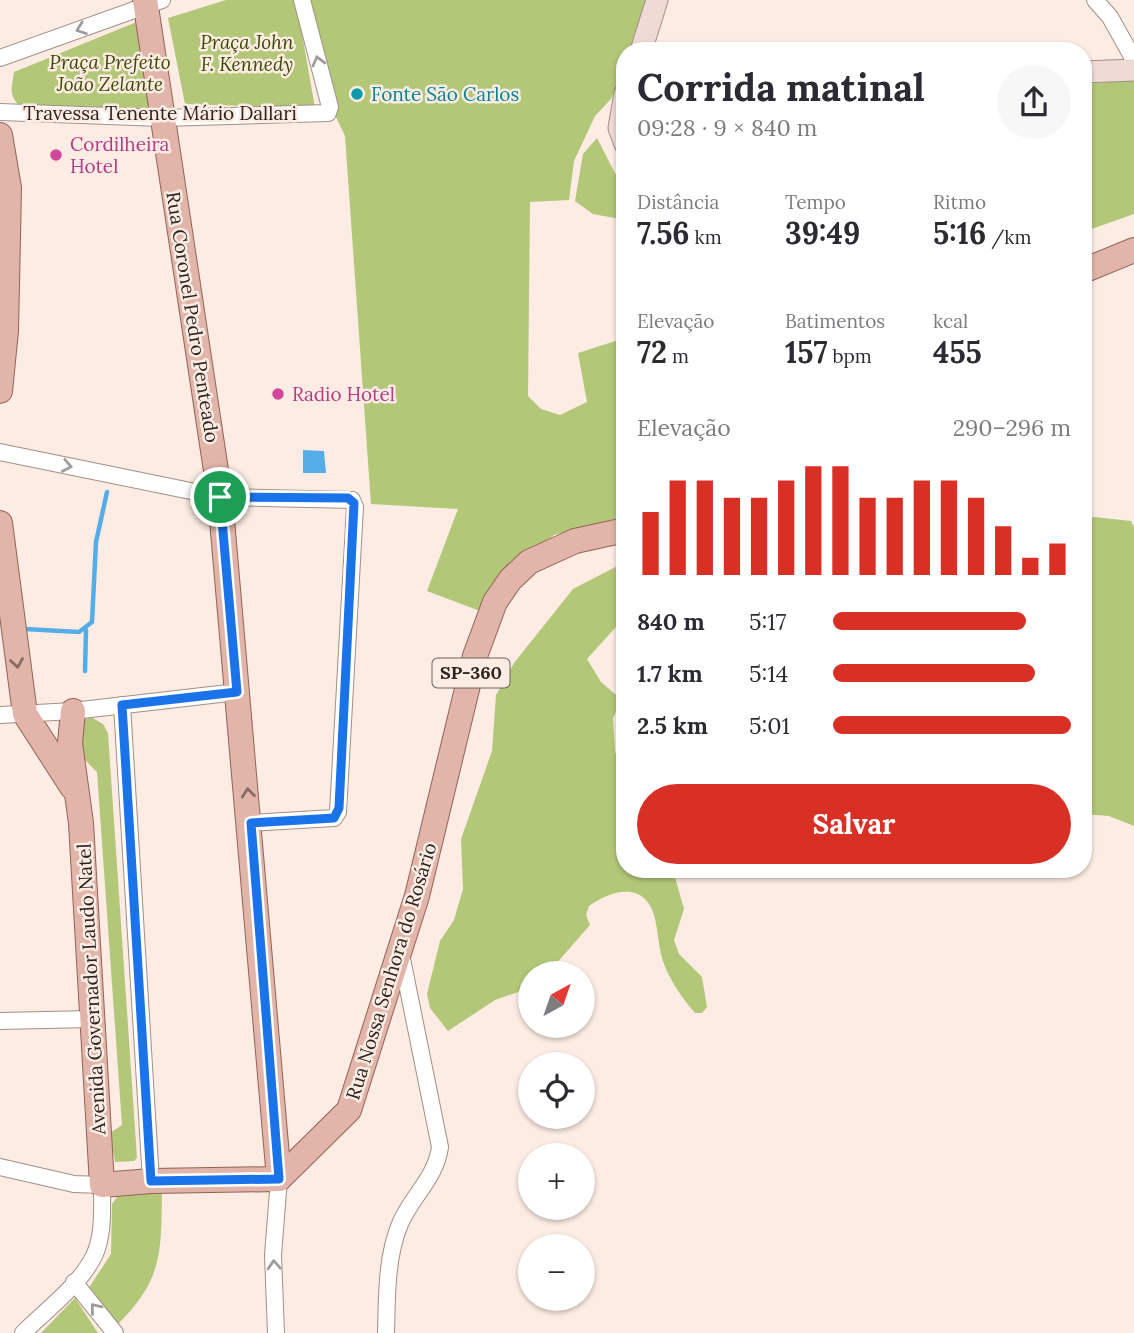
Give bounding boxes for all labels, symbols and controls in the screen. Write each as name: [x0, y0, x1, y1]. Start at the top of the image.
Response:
one-way arrow: [76, 21, 88, 35]
park label: Praça John F. Kennedy: [200, 30, 294, 76]
park label: Praça Prefeito João Zelante: [49, 50, 171, 96]
one-way arrow: [312, 55, 327, 67]
text: Corrida matinal: [637, 63, 925, 111]
button: share: [997, 65, 1071, 139]
place label: Fonte São Carlos: [371, 82, 519, 106]
marker: Fonte São Carlos: [349, 86, 365, 102]
street label: Travessa Tenente Mário Dallari: [23, 101, 297, 125]
text: 09:28 · 9 × 840 m: [637, 113, 817, 142]
place label: Cordilheira Hotel: [70, 132, 169, 178]
marker: Cordilheira Hotel: [48, 147, 64, 163]
street label: Rua Coronel Pedro Penteado: [161, 190, 225, 444]
text: Distância: [637, 190, 719, 214]
text: Tempo: [785, 190, 846, 214]
text: Ritmo: [933, 190, 986, 214]
text: 7.56: [637, 214, 690, 252]
text: 39:49: [785, 214, 860, 252]
text: 5:16: [933, 214, 986, 252]
text: km: [690, 225, 722, 249]
text: /km: [986, 225, 1031, 249]
text: Elevação: [637, 309, 714, 333]
text: Batimentos: [785, 309, 885, 333]
text: kcal: [933, 309, 968, 333]
text: 72: [637, 333, 667, 371]
text: 157: [785, 333, 827, 371]
text: 455: [933, 333, 982, 371]
text: m: [667, 344, 689, 368]
text: bpm: [827, 344, 872, 368]
place label: Radio Hotel: [292, 382, 395, 406]
marker: Radio Hotel: [270, 386, 286, 402]
text: Elevação: [637, 413, 731, 442]
text: 290–296 m: [953, 413, 1071, 442]
one-way arrow: [61, 457, 73, 472]
pin: [190, 467, 250, 527]
icon: arrive: [201, 478, 239, 516]
text: 840 m: [637, 607, 705, 636]
text: 5:17: [749, 607, 786, 636]
one-way arrow: [10, 658, 25, 669]
road number: SP-360: [433, 658, 510, 688]
text: 1.7 km: [637, 659, 703, 688]
text: 5:14: [749, 659, 788, 688]
text: 2.5 km: [637, 711, 708, 740]
text: 5:01: [749, 711, 790, 740]
button: Salvar: [637, 784, 1071, 864]
one-way arrow: [240, 788, 255, 799]
street label: Rua Nossa Senhora do Rosário: [340, 840, 442, 1102]
street label: Avenida Governador Laudo Natel: [71, 843, 111, 1136]
north arrow: [518, 961, 595, 1038]
map controls: [518, 961, 595, 1311]
button: locate: [518, 1052, 595, 1129]
button: +: [518, 1143, 595, 1220]
button: −: [518, 1234, 595, 1311]
one-way arrow: [266, 1259, 281, 1270]
one-way arrow: [90, 1303, 103, 1315]

